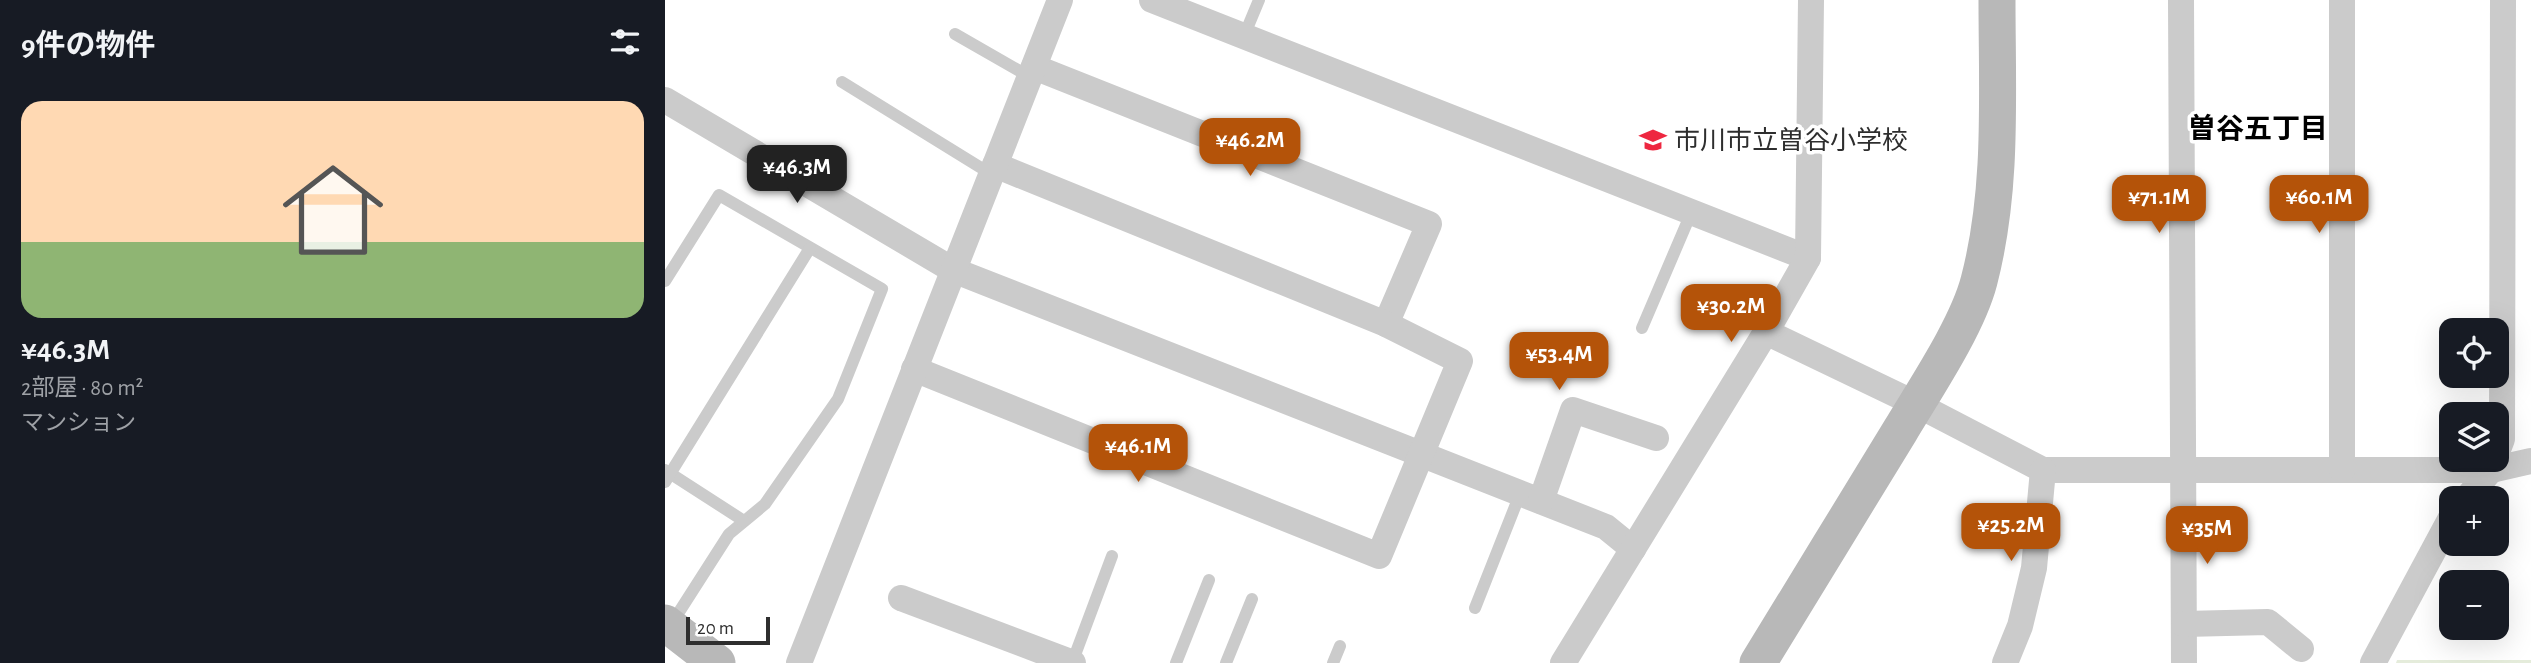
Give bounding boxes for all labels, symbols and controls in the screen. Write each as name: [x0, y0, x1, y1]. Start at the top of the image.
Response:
icon: filters: [606, 23, 644, 61]
text: 9件の物件: [21, 31, 156, 61]
district label: 曽谷五丁目: [2188, 113, 2328, 144]
pin: ¥46.2M: [1193, 118, 1307, 178]
school or university icon: 市川市立曽谷小学校: [1638, 125, 1668, 155]
place label: 市川市立曽谷小学校: [1674, 126, 1908, 154]
text: ¥46.2M: [1215, 129, 1285, 152]
pin: ¥46.3M: [740, 146, 854, 205]
icon: home: [270, 147, 396, 273]
text: ¥46.3M: [763, 156, 831, 179]
pin: ¥71.1M: [2102, 176, 2216, 235]
pin: ¥60.1M: [2262, 176, 2376, 235]
text: ¥71.1M: [2128, 186, 2190, 209]
text: ¥60.1M: [2285, 186, 2353, 209]
pin: ¥30.2M: [1674, 284, 1788, 344]
text: ¥30.2M: [1697, 295, 1765, 318]
map controls: [2439, 318, 2509, 640]
button: locate: [2439, 318, 2509, 388]
pin: ¥53.4M: [1502, 332, 1616, 392]
text: ¥46.3M: [21, 335, 110, 365]
text: ¥53.4M: [1525, 343, 1593, 366]
text: 2部屋 · 80 m²: [21, 377, 144, 400]
button: layers: [2439, 402, 2509, 472]
text: マンション: [21, 412, 136, 435]
pin: ¥46.1M: [1081, 424, 1195, 484]
text: ¥46.1M: [1105, 435, 1171, 458]
button: +: [2439, 486, 2509, 556]
pin: ¥25.2M: [1954, 504, 2068, 563]
pin: ¥35M: [2166, 506, 2248, 566]
text: ¥25.2M: [1977, 514, 2045, 537]
text: ¥35M: [2182, 517, 2232, 540]
button: −: [2439, 570, 2509, 640]
scale bar: [686, 614, 770, 646]
text: 20 m: [697, 619, 734, 638]

